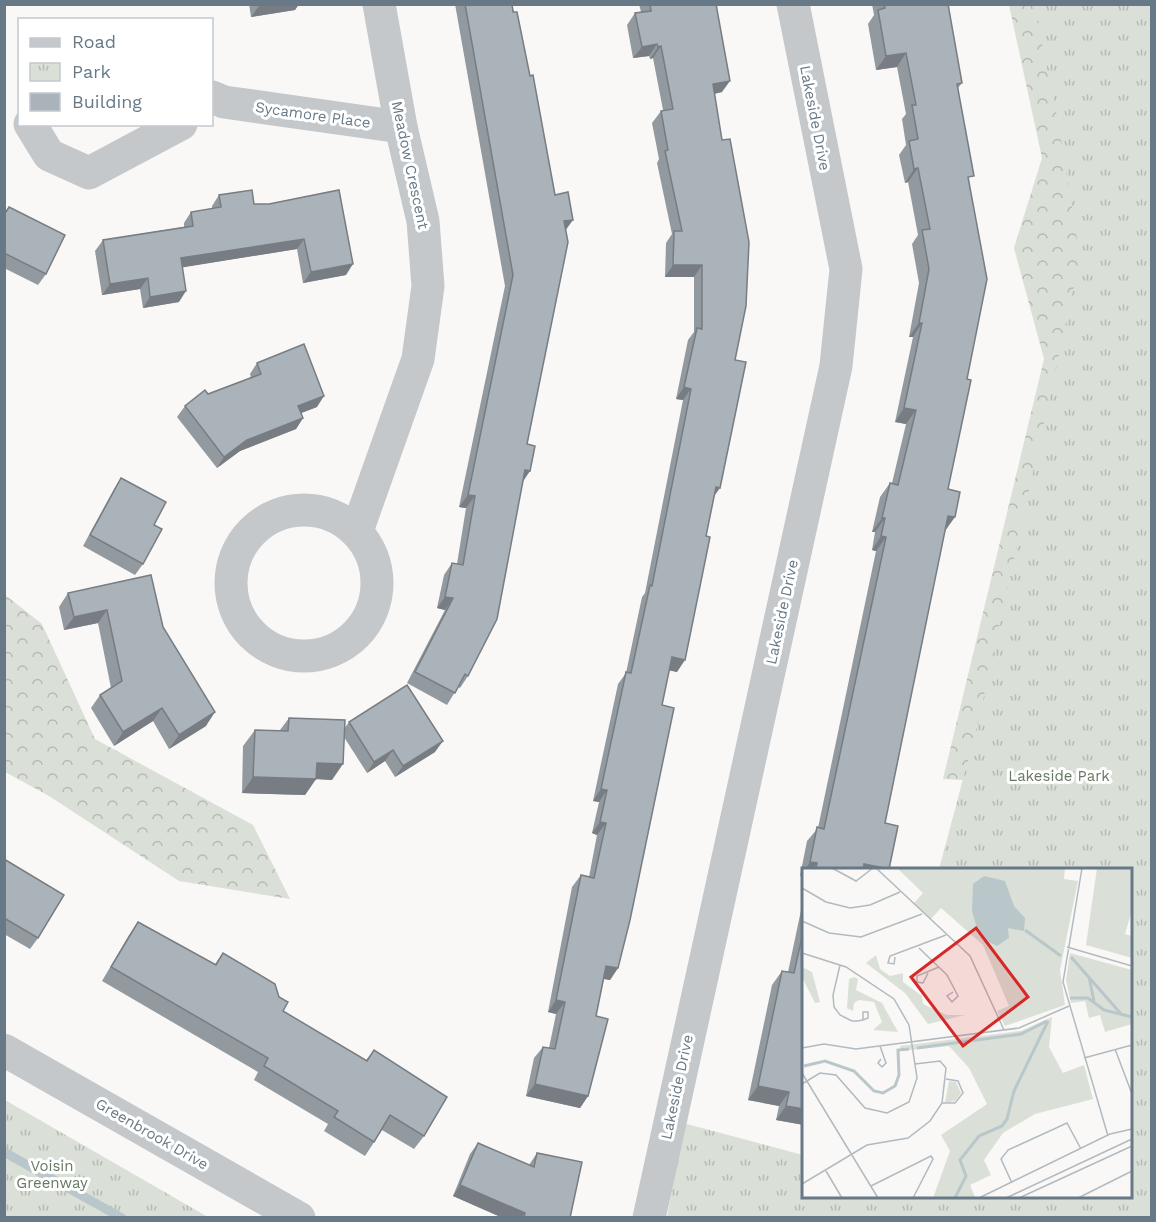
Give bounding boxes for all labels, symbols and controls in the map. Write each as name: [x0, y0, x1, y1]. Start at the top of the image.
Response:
legend: [18, 18, 213, 126]
text: Road: [72, 31, 116, 52]
text: Park: [72, 61, 111, 82]
street label: Lakeside Drive: [796, 64, 834, 172]
text: Building: [72, 91, 142, 112]
street label: Sycamore Place: [254, 98, 372, 132]
street label: Meadow Crescent: [388, 99, 433, 231]
street label: Lakeside Drive: [762, 558, 802, 666]
park label: Lakeside Park: [1008, 767, 1110, 785]
inset map: [802, 868, 1132, 1198]
street label: Lakeside Drive: [657, 1033, 697, 1141]
street label: Greenbrook Drive: [92, 1094, 212, 1174]
park label: Voisin Greenway: [16, 1157, 88, 1192]

